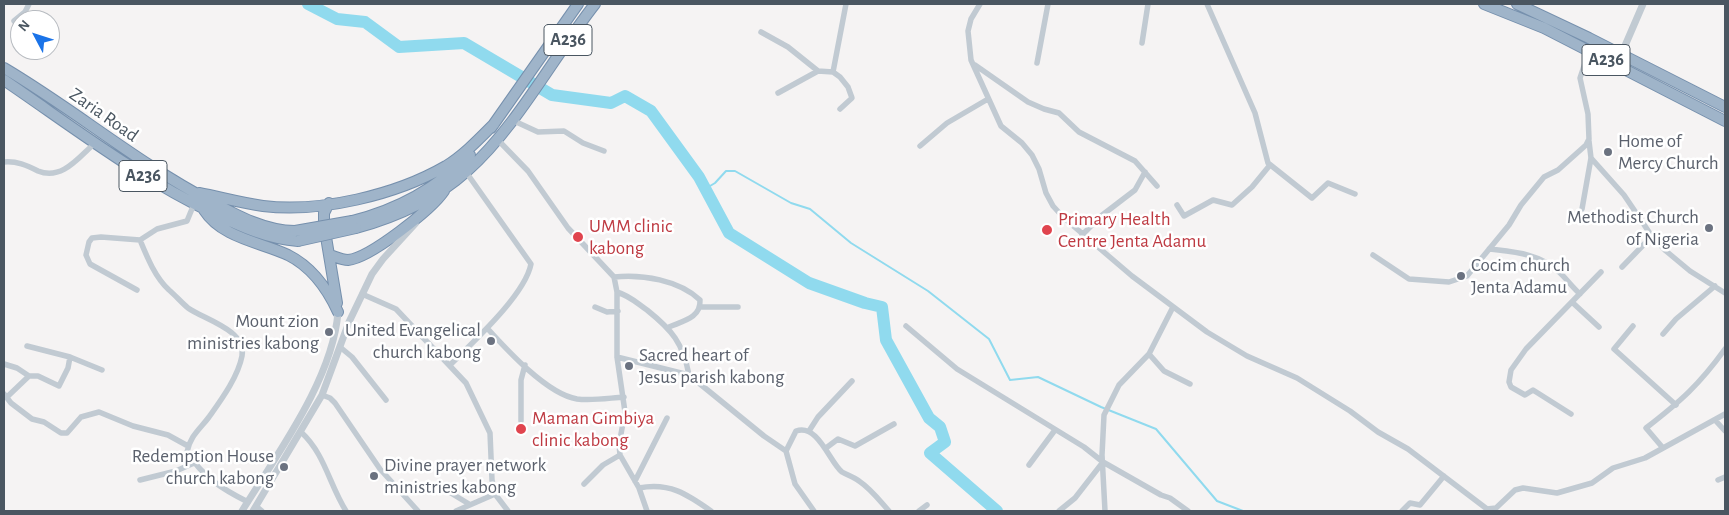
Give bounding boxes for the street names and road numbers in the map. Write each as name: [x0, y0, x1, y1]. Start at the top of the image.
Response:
road number: A236: [544, 24, 592, 56]
road number: A236: [1582, 44, 1630, 76]
street label: Zaria Road: [65, 83, 143, 147]
road number: A236: [119, 160, 167, 192]

